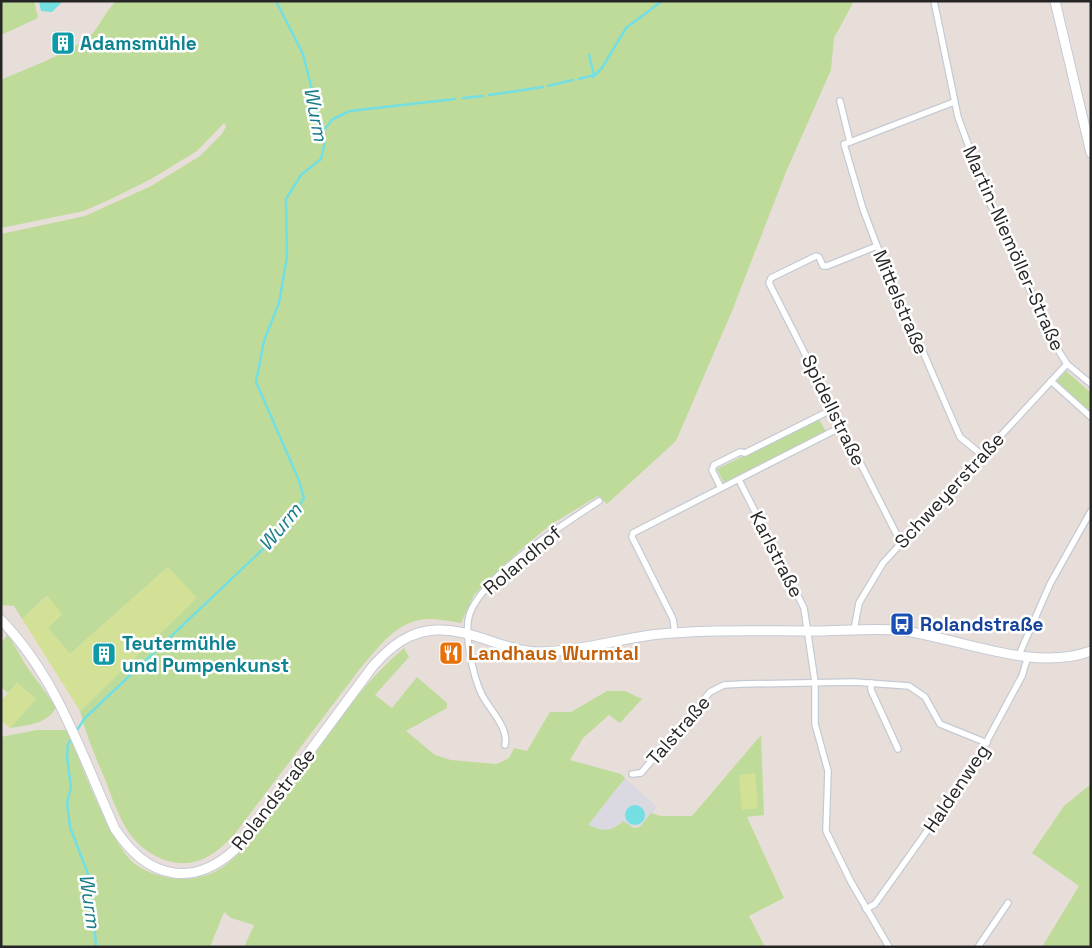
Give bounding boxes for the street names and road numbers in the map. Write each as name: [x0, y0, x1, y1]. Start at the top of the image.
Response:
street label: Martin-Niemöller-Straße: [957, 142, 1070, 355]
street label: Mittelstraße: [867, 246, 934, 358]
street label: Spidellstraße: [796, 350, 871, 470]
street label: Schweyerstraße: [889, 427, 1010, 554]
street label: Karlstraße: [744, 507, 809, 602]
street label: Rolandhof: [478, 520, 567, 600]
street label: Talstraße: [641, 690, 716, 770]
street label: Haldenweg: [918, 739, 995, 837]
street label: Rolandstraße: [226, 743, 321, 855]

